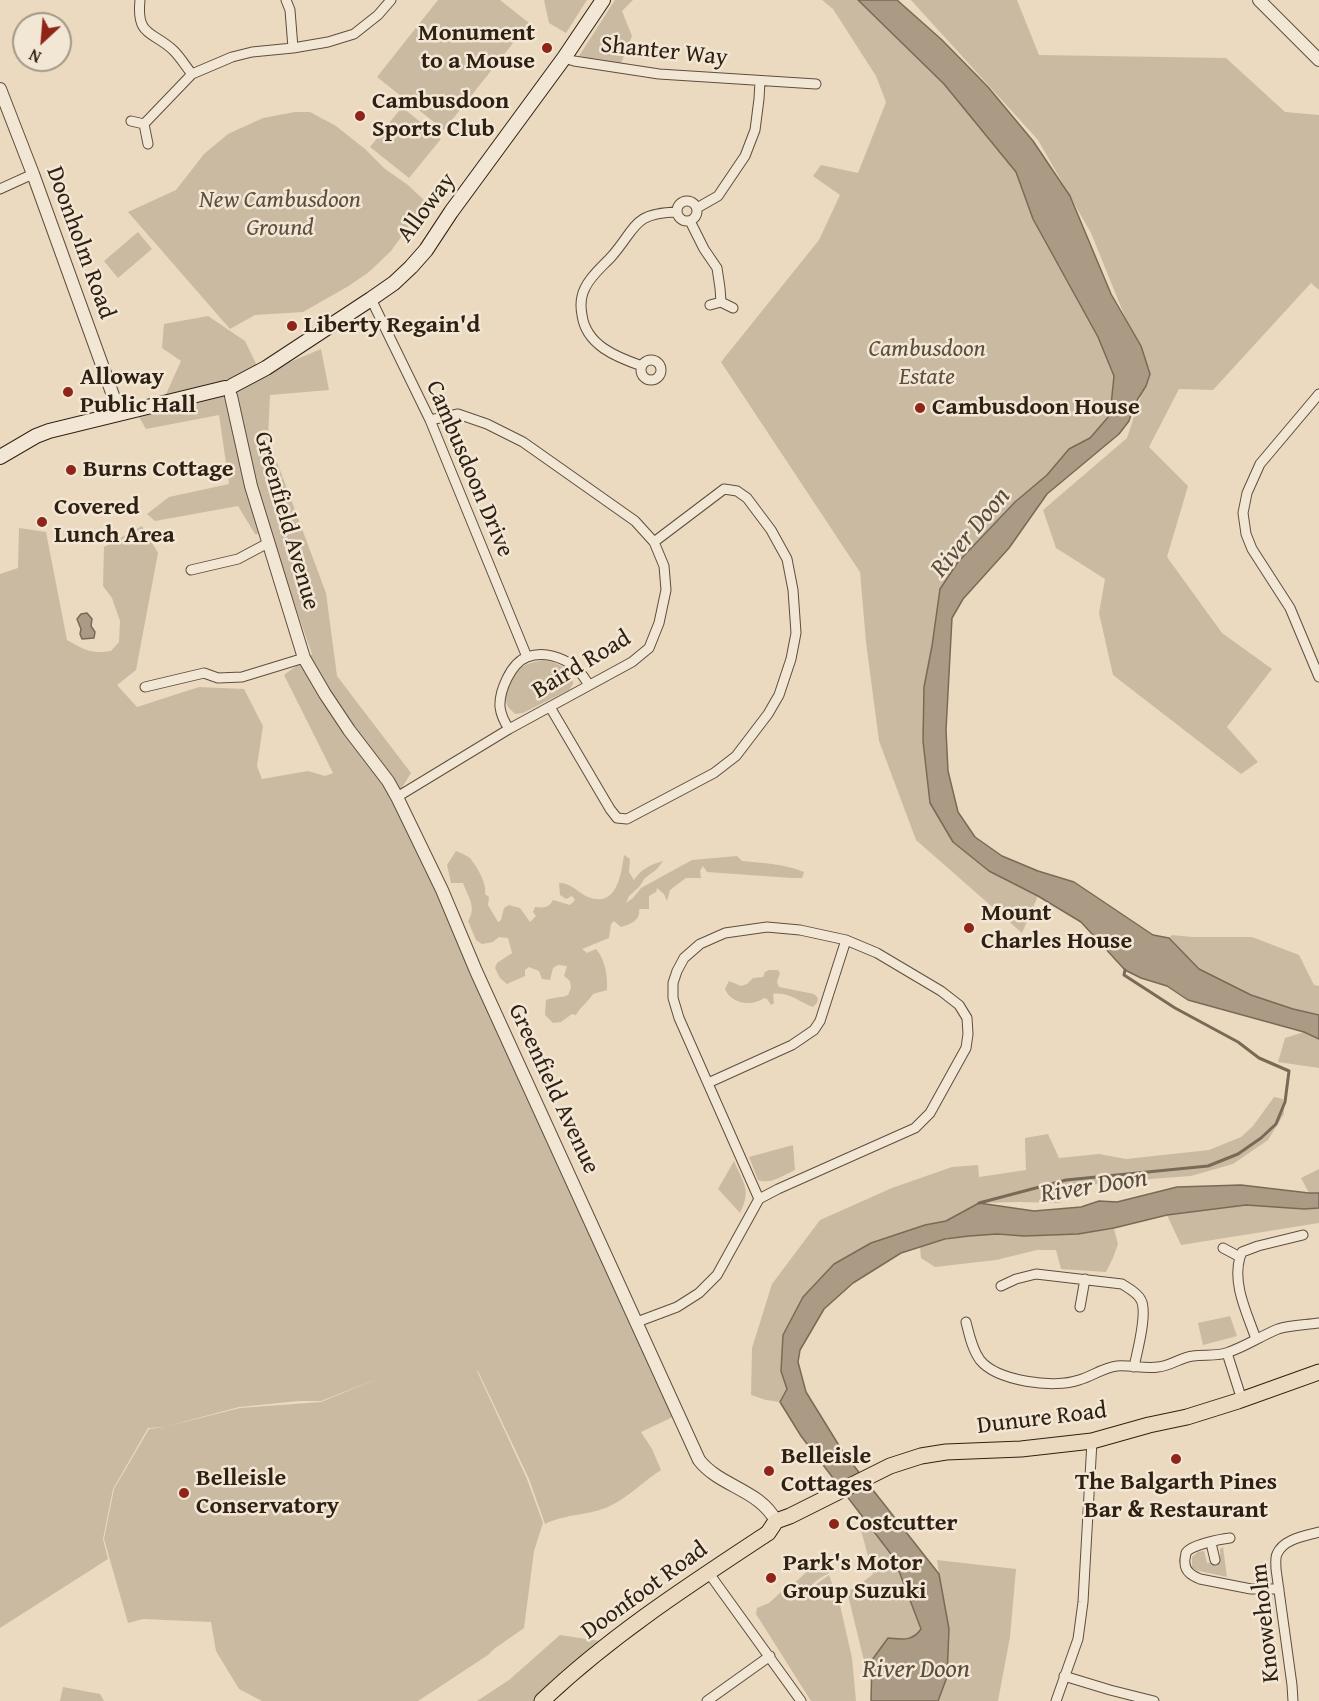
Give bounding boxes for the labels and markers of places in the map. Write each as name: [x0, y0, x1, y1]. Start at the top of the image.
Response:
place label: Monument to a Mouse: [418, 20, 535, 76]
marker: Monument to a Mouse: [540, 41, 554, 55]
place label: Cambusdoon Sports Club: [372, 88, 509, 144]
marker: Cambusdoon Sports Club: [353, 109, 367, 123]
place label: Liberty Regain'd: [304, 312, 480, 340]
marker: Liberty Regain'd: [285, 319, 299, 333]
place label: Alloway Public Hall: [80, 364, 196, 420]
marker: Alloway Public Hall: [61, 385, 75, 399]
place label: Cambusdoon House: [932, 394, 1140, 422]
marker: Cambusdoon House: [913, 401, 927, 415]
place label: Burns Cottage: [83, 456, 234, 484]
marker: Burns Cottage: [64, 463, 78, 477]
place label: Covered Lunch Area: [54, 494, 175, 550]
marker: Covered Lunch Area: [35, 515, 49, 529]
place label: Mount Charles House: [981, 900, 1132, 956]
marker: Mount Charles House: [962, 921, 976, 935]
place label: Belleisle Cottages: [781, 1443, 873, 1499]
marker: The Balgarth Pines Bar & Restaurant: [1169, 1452, 1183, 1466]
marker: Belleisle Cottages: [762, 1464, 776, 1478]
place label: Belleisle Conservatory: [196, 1465, 339, 1521]
place label: The Balgarth Pines Bar & Restaurant: [1075, 1469, 1277, 1525]
marker: Belleisle Conservatory: [177, 1486, 191, 1500]
place label: Costcutter: [846, 1510, 958, 1538]
marker: Costcutter: [827, 1517, 841, 1531]
place label: Park's Motor Group Suzuki: [783, 1550, 926, 1606]
marker: Park's Motor Group Suzuki: [764, 1571, 778, 1585]

